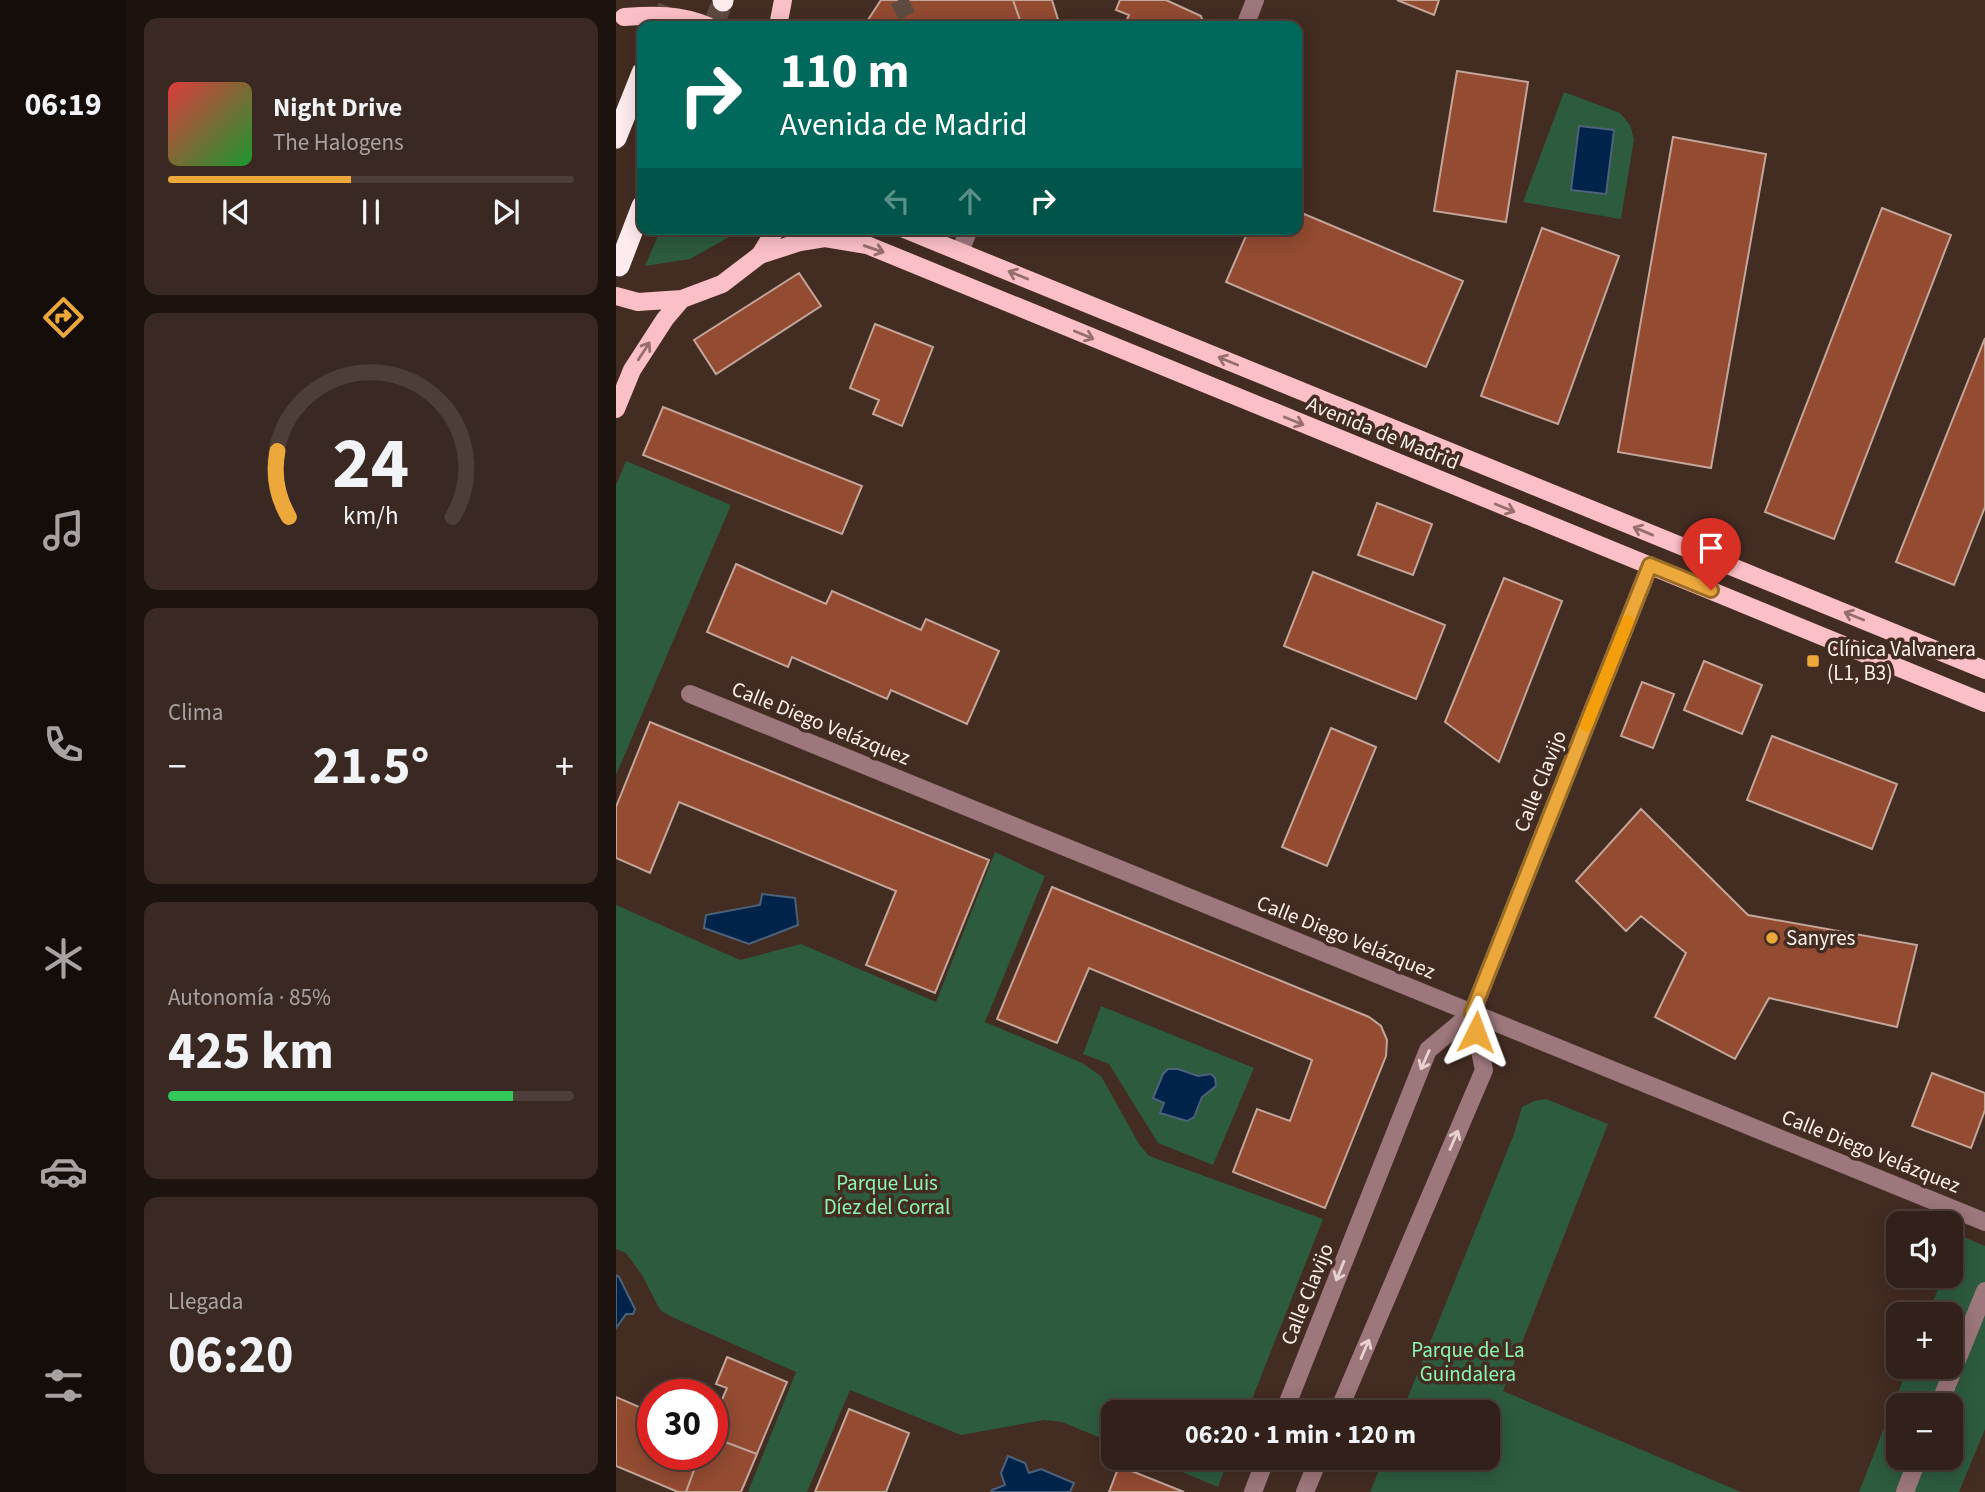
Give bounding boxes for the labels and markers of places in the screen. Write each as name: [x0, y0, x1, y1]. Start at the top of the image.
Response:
pin: [1681, 518, 1741, 590]
place label: Clínica Valvanera (L1, B3): [1827, 634, 1976, 688]
marker: Clínica Valvanera (L1, B3): [1805, 653, 1821, 669]
place label: Sanyres: [1786, 923, 1856, 953]
marker: Sanyres: [1764, 930, 1780, 946]

